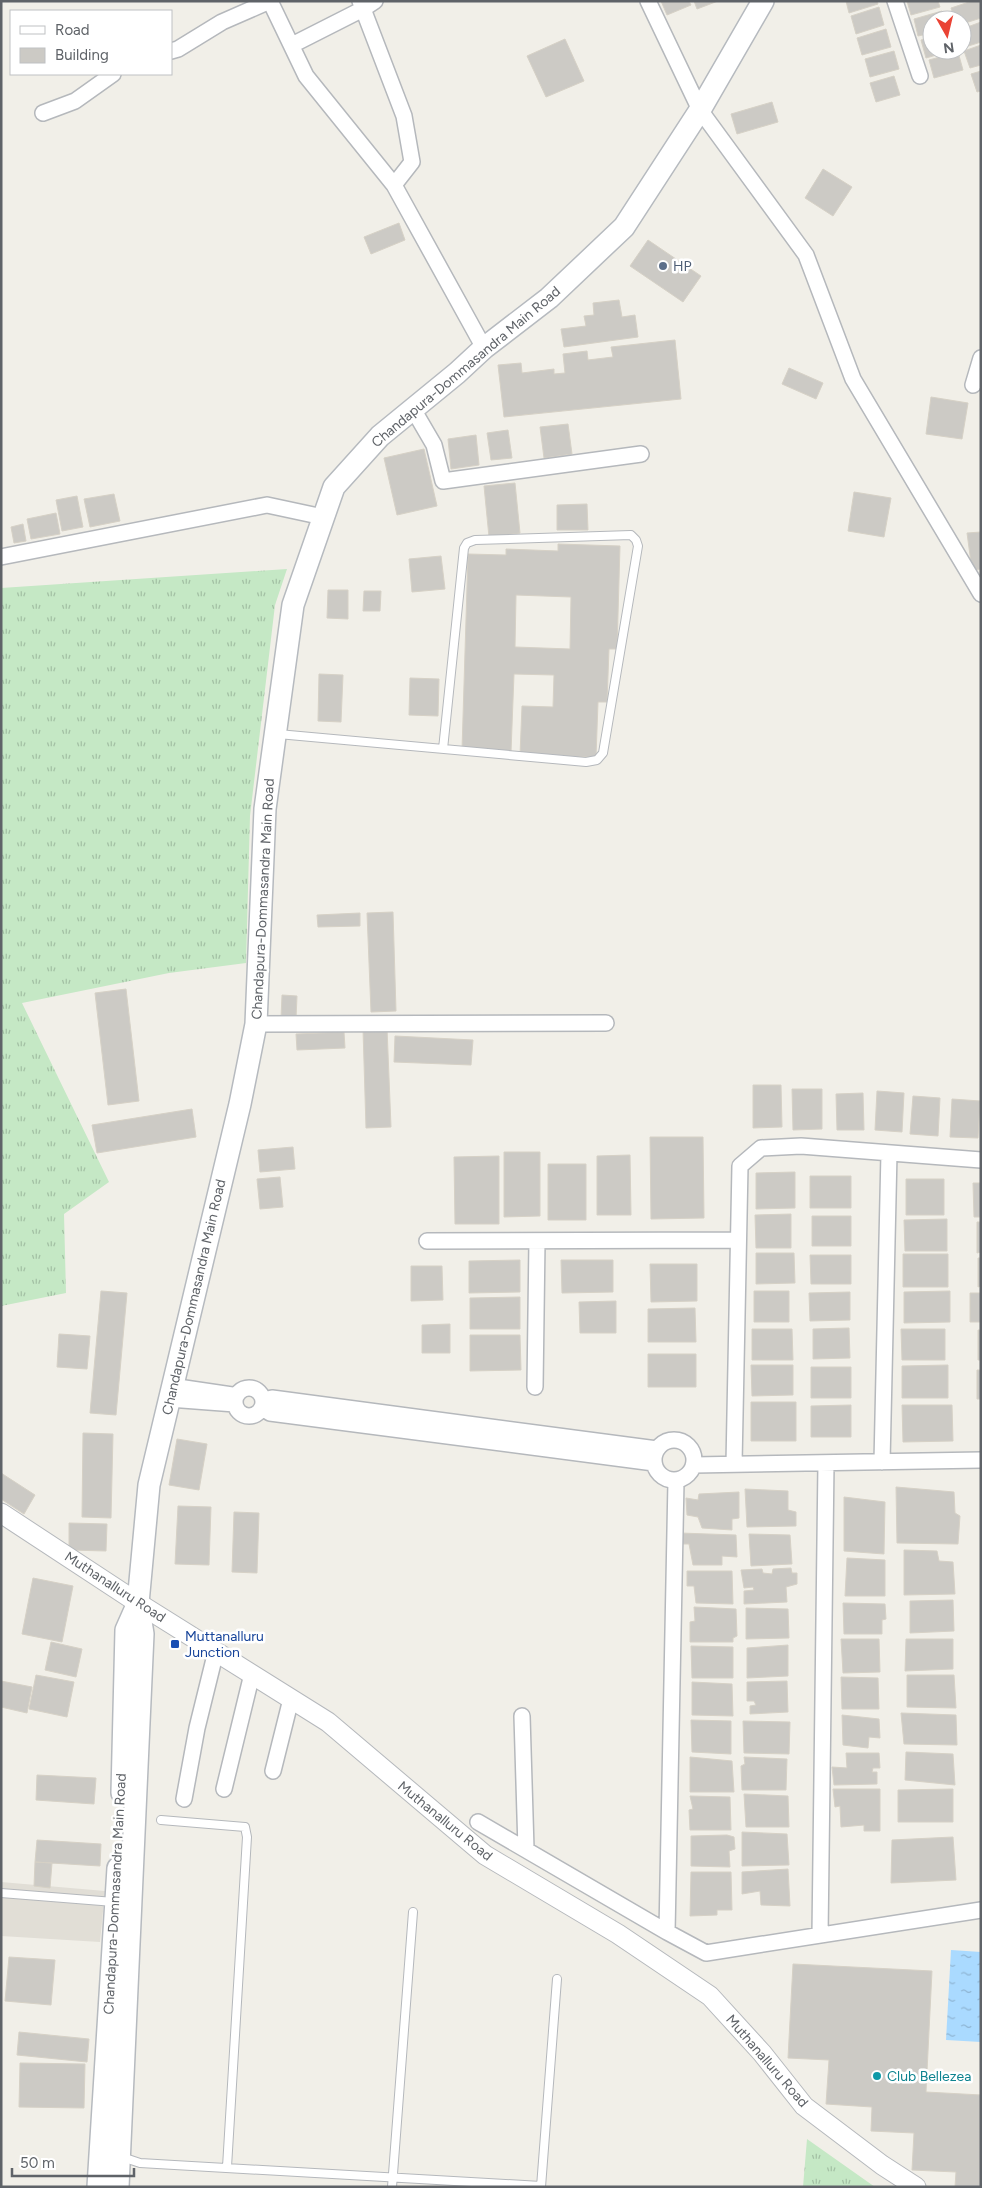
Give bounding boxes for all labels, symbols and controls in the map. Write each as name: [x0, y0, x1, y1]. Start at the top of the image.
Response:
legend: [10, 10, 172, 75]
north arrow: [922, 10, 972, 60]
text: Road: [55, 21, 90, 39]
text: N: [942, 38, 955, 57]
text: Building: [55, 46, 109, 64]
place label: HP: [673, 258, 692, 275]
marker: HP: [657, 260, 669, 272]
street label: Chandapura-Dommasandra Main Road: [368, 283, 564, 451]
street label: Chandapura-Dommasandra Main Road: [248, 778, 278, 1020]
street label: Chandapura-Dommasandra Main Road: [159, 1177, 229, 1417]
street label: Muthanalluru Road: [61, 1548, 169, 1626]
place label: Muttanalluru Junction: [185, 1628, 264, 1661]
marker: Muttanalluru Junction: [169, 1638, 181, 1650]
street label: Chandapura-Dommasandra Main Road: [100, 1773, 130, 2015]
street label: Muthanalluru Road: [394, 1778, 496, 1864]
street label: Muthanalluru Road: [722, 2011, 812, 2111]
place label: Club Bellezea: [887, 2068, 971, 2085]
marker: Club Bellezea: [871, 2070, 883, 2082]
scale bar: [12, 2146, 135, 2178]
text: 50 m: [20, 2154, 55, 2172]

